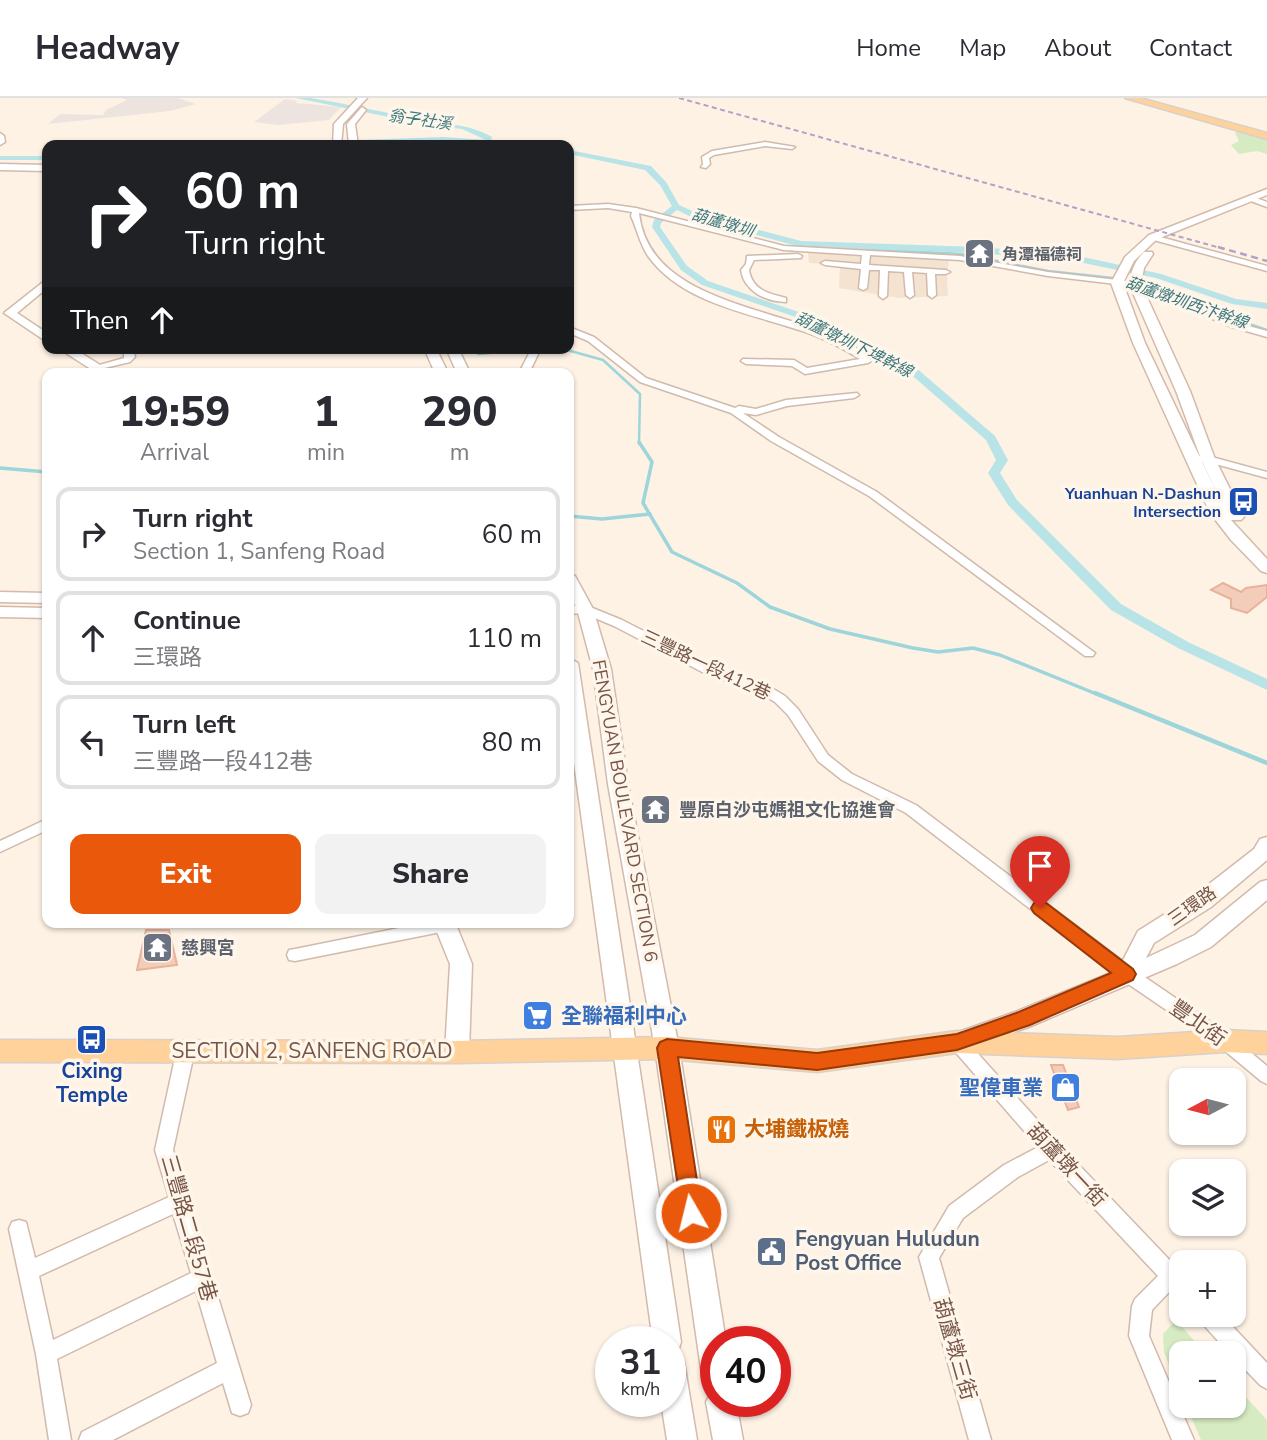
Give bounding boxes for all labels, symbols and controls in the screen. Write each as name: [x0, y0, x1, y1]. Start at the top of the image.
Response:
text: Headway: [35, 26, 179, 71]
text: Home: [856, 32, 921, 64]
text: Map: [959, 32, 1006, 64]
text: About: [1044, 32, 1111, 64]
text: Contact: [1149, 32, 1232, 64]
water label: 翁子社溪: [387, 105, 455, 136]
text: 60 m: [185, 158, 300, 225]
icon: right: [70, 168, 161, 259]
water label: 葫蘆墩圳: [689, 204, 758, 243]
text: Turn right: [185, 222, 325, 265]
temple icon: 角潭福德祠: [962, 237, 996, 271]
place label: 角潭福德祠: [1002, 244, 1082, 266]
water label: 葫蘆燉圳西汴幹線: [1123, 272, 1253, 335]
icon: ahead: [143, 301, 181, 339]
text: Then: [70, 303, 129, 338]
water label: 葫蘆墩圳下埤幹線: [791, 307, 918, 384]
text: 19:59: [119, 384, 230, 441]
text: 1: [313, 384, 339, 441]
text: 290: [422, 384, 497, 441]
text: Arrival: [140, 437, 209, 468]
text: min: [307, 437, 345, 468]
text: m: [450, 437, 469, 468]
place label: Yuanhuan N.-Dashun Intersection: [1064, 483, 1221, 523]
bus stop icon: Yuanhuan N.-Dashun Intersection: [1227, 485, 1261, 519]
text: Turn right: [133, 501, 252, 536]
icon: right: [74, 515, 112, 553]
text: 60 m: [482, 517, 542, 552]
text: Section 1, Sanfeng Road: [133, 536, 385, 567]
text: Continue: [133, 603, 241, 638]
icon: ahead: [74, 619, 112, 657]
text: 110 m: [466, 621, 542, 656]
street label: 三豐路一段412巷: [637, 624, 775, 706]
text: 三環路: [133, 642, 202, 673]
street label: FENGYUAN BOULEVARD SECTION 6: [587, 658, 663, 964]
text: Turn left: [133, 707, 236, 742]
icon: left: [74, 723, 112, 761]
text: 80 m: [482, 725, 542, 760]
text: 三豐路一段412巷: [133, 746, 312, 777]
temple icon: 豐原白沙屯媽祖文化協進會: [639, 793, 673, 827]
place label: 豐原白沙屯媽祖文化協進會: [679, 798, 896, 822]
button: Exit: [70, 834, 301, 914]
button: Share: [315, 834, 546, 914]
pin: [1010, 836, 1070, 908]
icon: arrive: [1021, 847, 1059, 885]
street label: 三環路: [1163, 881, 1221, 931]
temple icon: 慈興宮: [141, 931, 175, 965]
place label: 慈興宮: [181, 936, 235, 960]
street label: 豐北街: [1164, 993, 1232, 1053]
supermarket icon: 全聯福利中心: [521, 999, 555, 1033]
place label: 全聯福利中心: [561, 1002, 687, 1030]
bus stop icon: Cixing Temple: [75, 1022, 109, 1056]
street label: SECTION 2, SANFENG ROAD: [171, 1037, 453, 1065]
place label: Cixing Temple: [56, 1057, 128, 1109]
north arrow: [1169, 1068, 1246, 1144]
map controls: [1169, 1068, 1246, 1418]
shop icon: 聖偉車業: [1049, 1071, 1083, 1105]
place label: 聖偉車業: [959, 1074, 1043, 1102]
restaurant icon: 大埔鐵板燒: [704, 1112, 738, 1146]
place label: 大埔鐵板燒: [744, 1115, 849, 1143]
street label: 葫蘆墩一街: [1021, 1117, 1113, 1213]
street label: 三豐路二段57巷: [155, 1151, 223, 1305]
button: layers: [1169, 1159, 1246, 1236]
position arrow: [654, 1176, 728, 1250]
place label: Fengyuan Huludun Post Office: [795, 1225, 980, 1277]
public building icon: Fengyuan Huludun Post Office: [755, 1234, 789, 1268]
button: +: [1169, 1250, 1246, 1327]
street label: 葫蘆墩三街: [927, 1295, 983, 1403]
speed limit sign: 40: [700, 1326, 791, 1417]
text: 31: [619, 1339, 662, 1386]
button: −: [1169, 1341, 1246, 1418]
text: km/h: [621, 1377, 660, 1401]

